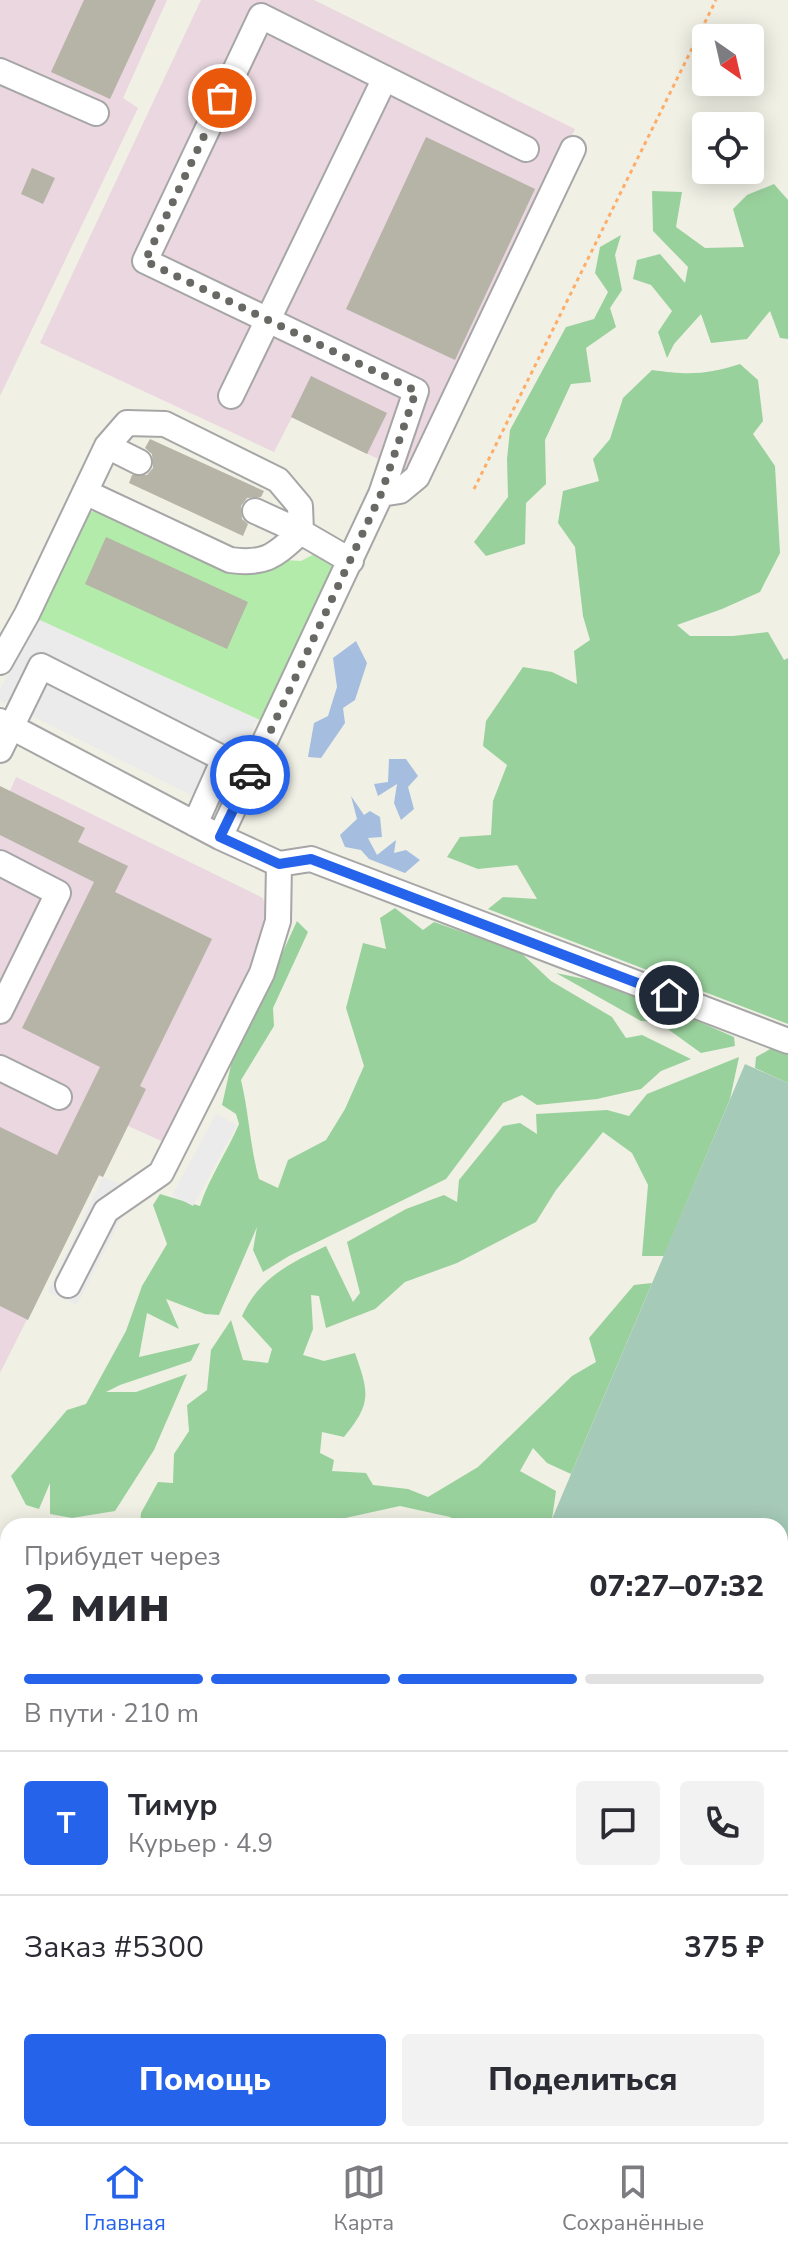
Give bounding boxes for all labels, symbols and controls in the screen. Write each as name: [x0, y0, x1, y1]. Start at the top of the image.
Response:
north arrow: [692, 24, 764, 96]
map controls: [692, 24, 764, 184]
pin: [188, 64, 256, 132]
icon: bag: [200, 76, 244, 120]
button: locate: [692, 112, 764, 184]
courier: [210, 735, 290, 815]
icon: car: [228, 753, 272, 797]
pin: [635, 961, 703, 1029]
icon: home: [647, 973, 691, 1017]
text: Прибудет через: [24, 1539, 221, 1574]
text: 07:27–07:32: [589, 1566, 764, 1607]
text: 2 мин: [24, 1568, 170, 1639]
text: В пути · 210 m: [24, 1696, 199, 1731]
button: chat: [576, 1781, 660, 1865]
button: phone: [680, 1781, 764, 1865]
text: Тимур: [128, 1785, 218, 1826]
text: Т: [57, 1803, 75, 1844]
text: Курьер · 4.9: [128, 1826, 273, 1861]
text: Заказ #5300: [24, 1927, 204, 1968]
text: 375 ₽: [684, 1927, 764, 1968]
button: Помощь: [24, 2034, 386, 2126]
button: Поделиться: [402, 2034, 764, 2126]
tab: Главная: [84, 2160, 166, 2238]
tab: Карта: [334, 2160, 394, 2238]
tab: Сохранённые: [562, 2160, 704, 2238]

